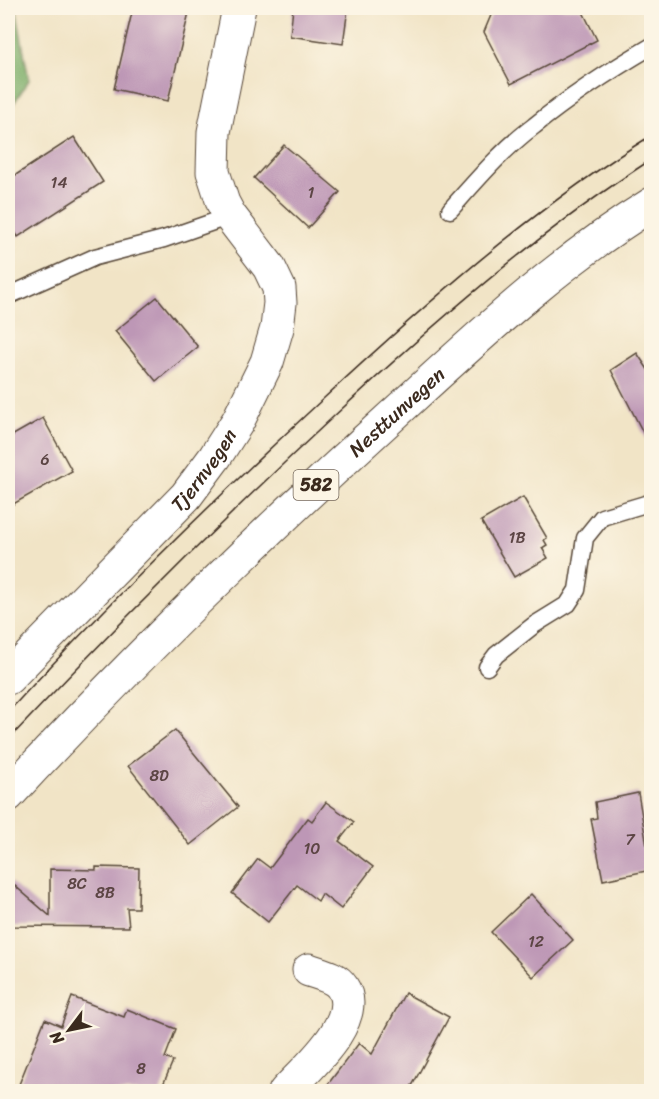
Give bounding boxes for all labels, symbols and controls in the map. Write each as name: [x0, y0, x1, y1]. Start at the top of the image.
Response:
house number: 14: [51, 168, 67, 197]
house number: 1: [308, 178, 315, 207]
street label: Nesttunvegen: [340, 358, 454, 466]
street label: Tjernvegen: [162, 422, 247, 521]
house number: 6: [40, 445, 50, 474]
road number: 582: [294, 470, 338, 500]
house number: 1B: [509, 523, 525, 552]
house number: 8D: [149, 761, 169, 790]
house number: 7: [625, 825, 635, 854]
house number: 10: [304, 834, 320, 863]
house number: 8C: [67, 869, 87, 898]
house number: 8B: [95, 878, 115, 907]
house number: 12: [528, 927, 544, 956]
north arrow: [39, 1000, 99, 1060]
text: N: [41, 1025, 72, 1051]
house number: 8: [136, 1054, 146, 1083]

